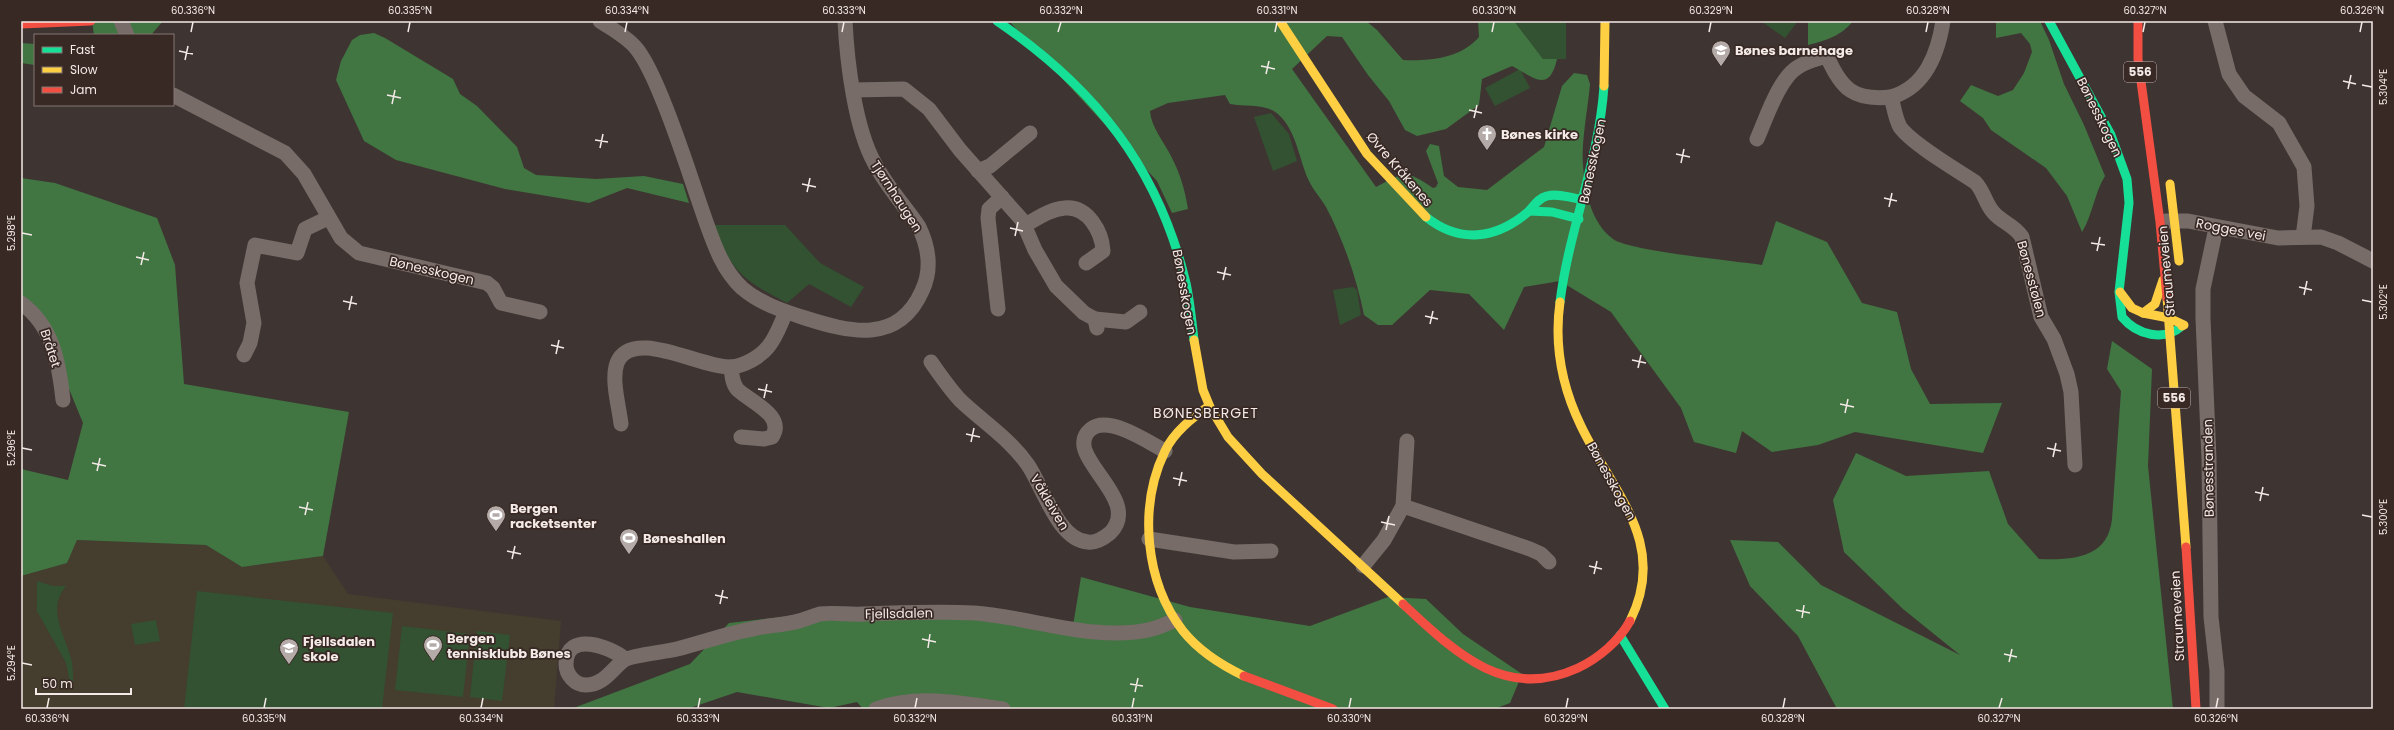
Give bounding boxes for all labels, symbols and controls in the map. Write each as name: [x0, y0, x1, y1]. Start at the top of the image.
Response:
text: 60.336°N: [171, 3, 215, 18]
text: 60.335°N: [388, 3, 432, 18]
text: 60.334°N: [605, 3, 649, 18]
text: 60.333°N: [822, 3, 866, 18]
text: 60.332°N: [1039, 3, 1083, 18]
text: 60.331°N: [1257, 3, 1297, 18]
text: 60.330°N: [1472, 3, 1516, 18]
text: 60.329°N: [1689, 3, 1733, 18]
text: 60.328°N: [1906, 3, 1950, 18]
text: 60.327°N: [2124, 3, 2166, 18]
text: 60.326°N: [2340, 3, 2384, 18]
legend: [34, 34, 174, 106]
school or university icon: Bønes barnehage: [1710, 39, 1732, 67]
text: Fast: [70, 41, 95, 58]
place label: Bønes barnehage: [1735, 41, 1853, 60]
text: Slow: [70, 61, 98, 78]
road number: 556: [2124, 62, 2156, 82]
text: 5.304°E: [2376, 69, 2391, 105]
street label: Bønesskogen: [2072, 74, 2127, 160]
text: Jam: [70, 81, 97, 98]
street label: Bønesskogen: [1574, 117, 1611, 205]
church icon: Bønes kirke: [1476, 123, 1498, 151]
place label: Bønes kirke: [1501, 125, 1578, 144]
street label: Øvre Kråkenes: [1362, 128, 1438, 211]
street label: Tjørnhaugen: [866, 157, 927, 236]
street label: Rogges vei: [2194, 213, 2267, 246]
text: 5.298°E: [4, 215, 19, 251]
street label: Straumeveien: [2153, 225, 2180, 317]
street label: Bønesstølen: [2012, 239, 2051, 320]
street label: Bønesskogen: [1168, 248, 1201, 336]
street label: Bønesskogen: [388, 252, 476, 289]
text: 5.302°E: [2376, 284, 2391, 320]
street label: Bråtet: [35, 327, 66, 370]
road number: 556: [2158, 388, 2190, 408]
district label: BØNESBERGET: [1153, 403, 1259, 423]
street label: Bønesstranden: [2198, 419, 2219, 517]
text: 5.296°E: [4, 430, 19, 466]
street label: Bønesskogen: [1582, 439, 1641, 524]
street label: Våkleiven: [1025, 471, 1074, 534]
place label: Bergen racketsenter: [510, 499, 597, 533]
text: 5.300°E: [2376, 499, 2391, 535]
sports icon: Bergen racketsenter: [485, 504, 507, 532]
sports icon: Bøneshallen: [618, 527, 640, 555]
place label: Bøneshallen: [643, 529, 726, 548]
street label: Straumeveien: [2166, 570, 2189, 662]
street label: Fjellsdalen: [865, 603, 933, 624]
place label: Bergen tennisklubb Bønes: [447, 629, 571, 663]
place label: Fjellsdalen skole: [303, 632, 375, 666]
sports icon: Bergen tennisklubb Bønes: [422, 634, 444, 662]
school or university icon: Fjellsdalen skole: [278, 637, 300, 665]
text: 5.294°E: [4, 645, 19, 681]
scale bar: [36, 670, 131, 696]
text: 50 m: [42, 675, 73, 692]
text: 60.336°N: [25, 711, 69, 726]
text: 60.335°N: [242, 711, 286, 726]
text: 60.334°N: [459, 711, 503, 726]
text: 60.333°N: [676, 711, 720, 726]
text: 60.332°N: [893, 711, 937, 726]
text: 60.331°N: [1112, 711, 1152, 726]
text: 60.330°N: [1327, 711, 1371, 726]
text: 60.329°N: [1544, 711, 1588, 726]
text: 60.328°N: [1761, 711, 1805, 726]
text: 60.327°N: [1978, 711, 2020, 726]
text: 60.326°N: [2194, 711, 2238, 726]

